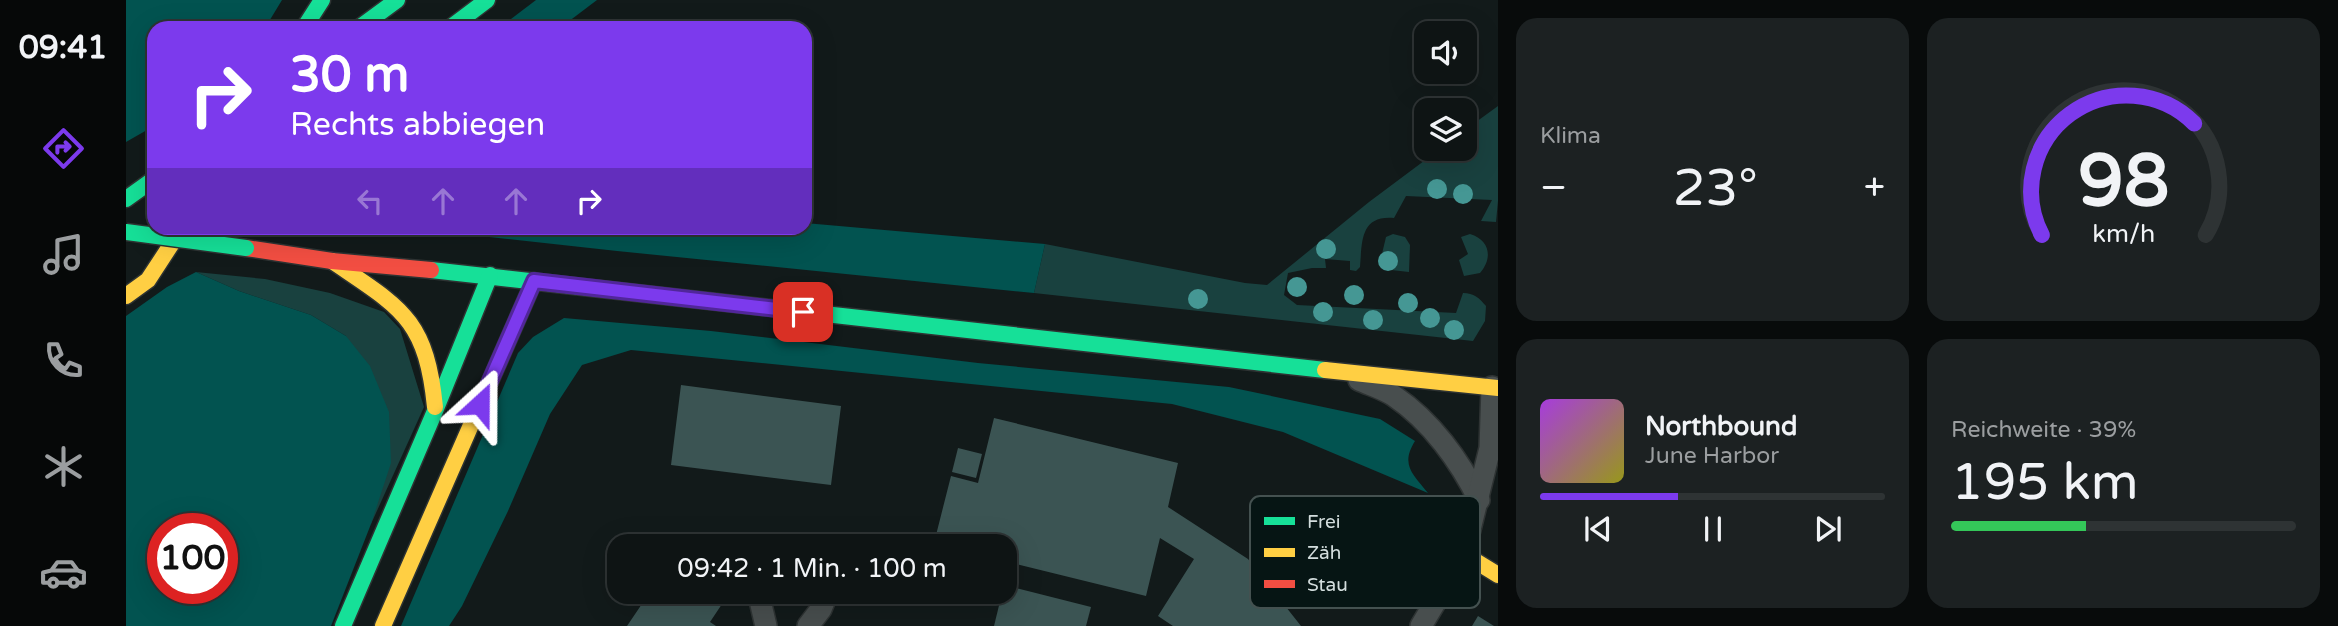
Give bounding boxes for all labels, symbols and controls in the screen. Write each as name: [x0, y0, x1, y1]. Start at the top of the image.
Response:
map controls: [1414, 21, 1477, 161]
button: sound: [1414, 21, 1477, 84]
text: 09:41: [19, 29, 107, 67]
text: 30 m: [290, 46, 409, 105]
icon: right: [175, 49, 266, 140]
button: layers: [1414, 98, 1477, 161]
text: Rechts abbiegen: [290, 106, 545, 144]
text: Klima: [1540, 122, 1601, 150]
icon: directions: [39, 124, 88, 173]
text: 98: [2078, 139, 2169, 227]
text: 23°: [1673, 157, 1758, 220]
text: −: [1540, 165, 1567, 211]
text: +: [1864, 165, 1885, 211]
icon: left: [351, 182, 389, 220]
icon: ahead: [424, 182, 462, 220]
icon: ahead: [497, 182, 535, 220]
icon: right: [570, 182, 608, 220]
text: km/h: [2092, 219, 2155, 249]
icon: music: [39, 230, 88, 279]
pin: [773, 282, 833, 342]
icon: arrive: [784, 293, 822, 331]
icon: phone: [39, 336, 88, 385]
position arrow: [443, 367, 517, 441]
text: Northbound: [1645, 411, 1797, 442]
text: Reichweite · 39%: [1951, 416, 2136, 444]
icon: climate: [39, 442, 88, 491]
text: June Harbor: [1645, 442, 1779, 470]
text: 195 km: [1951, 451, 2139, 514]
legend: [1250, 496, 1480, 608]
icon: previous: [1579, 510, 1617, 548]
icon: pause: [1694, 510, 1732, 548]
icon: next: [1809, 510, 1847, 548]
text: Frei: [1307, 511, 1341, 533]
speed limit sign: 100: [147, 513, 238, 604]
text: Zäh: [1307, 542, 1341, 564]
icon: car: [39, 548, 88, 597]
text: 09:42 · 1 Min. · 100 m: [677, 553, 947, 584]
text: Stau: [1307, 574, 1348, 596]

